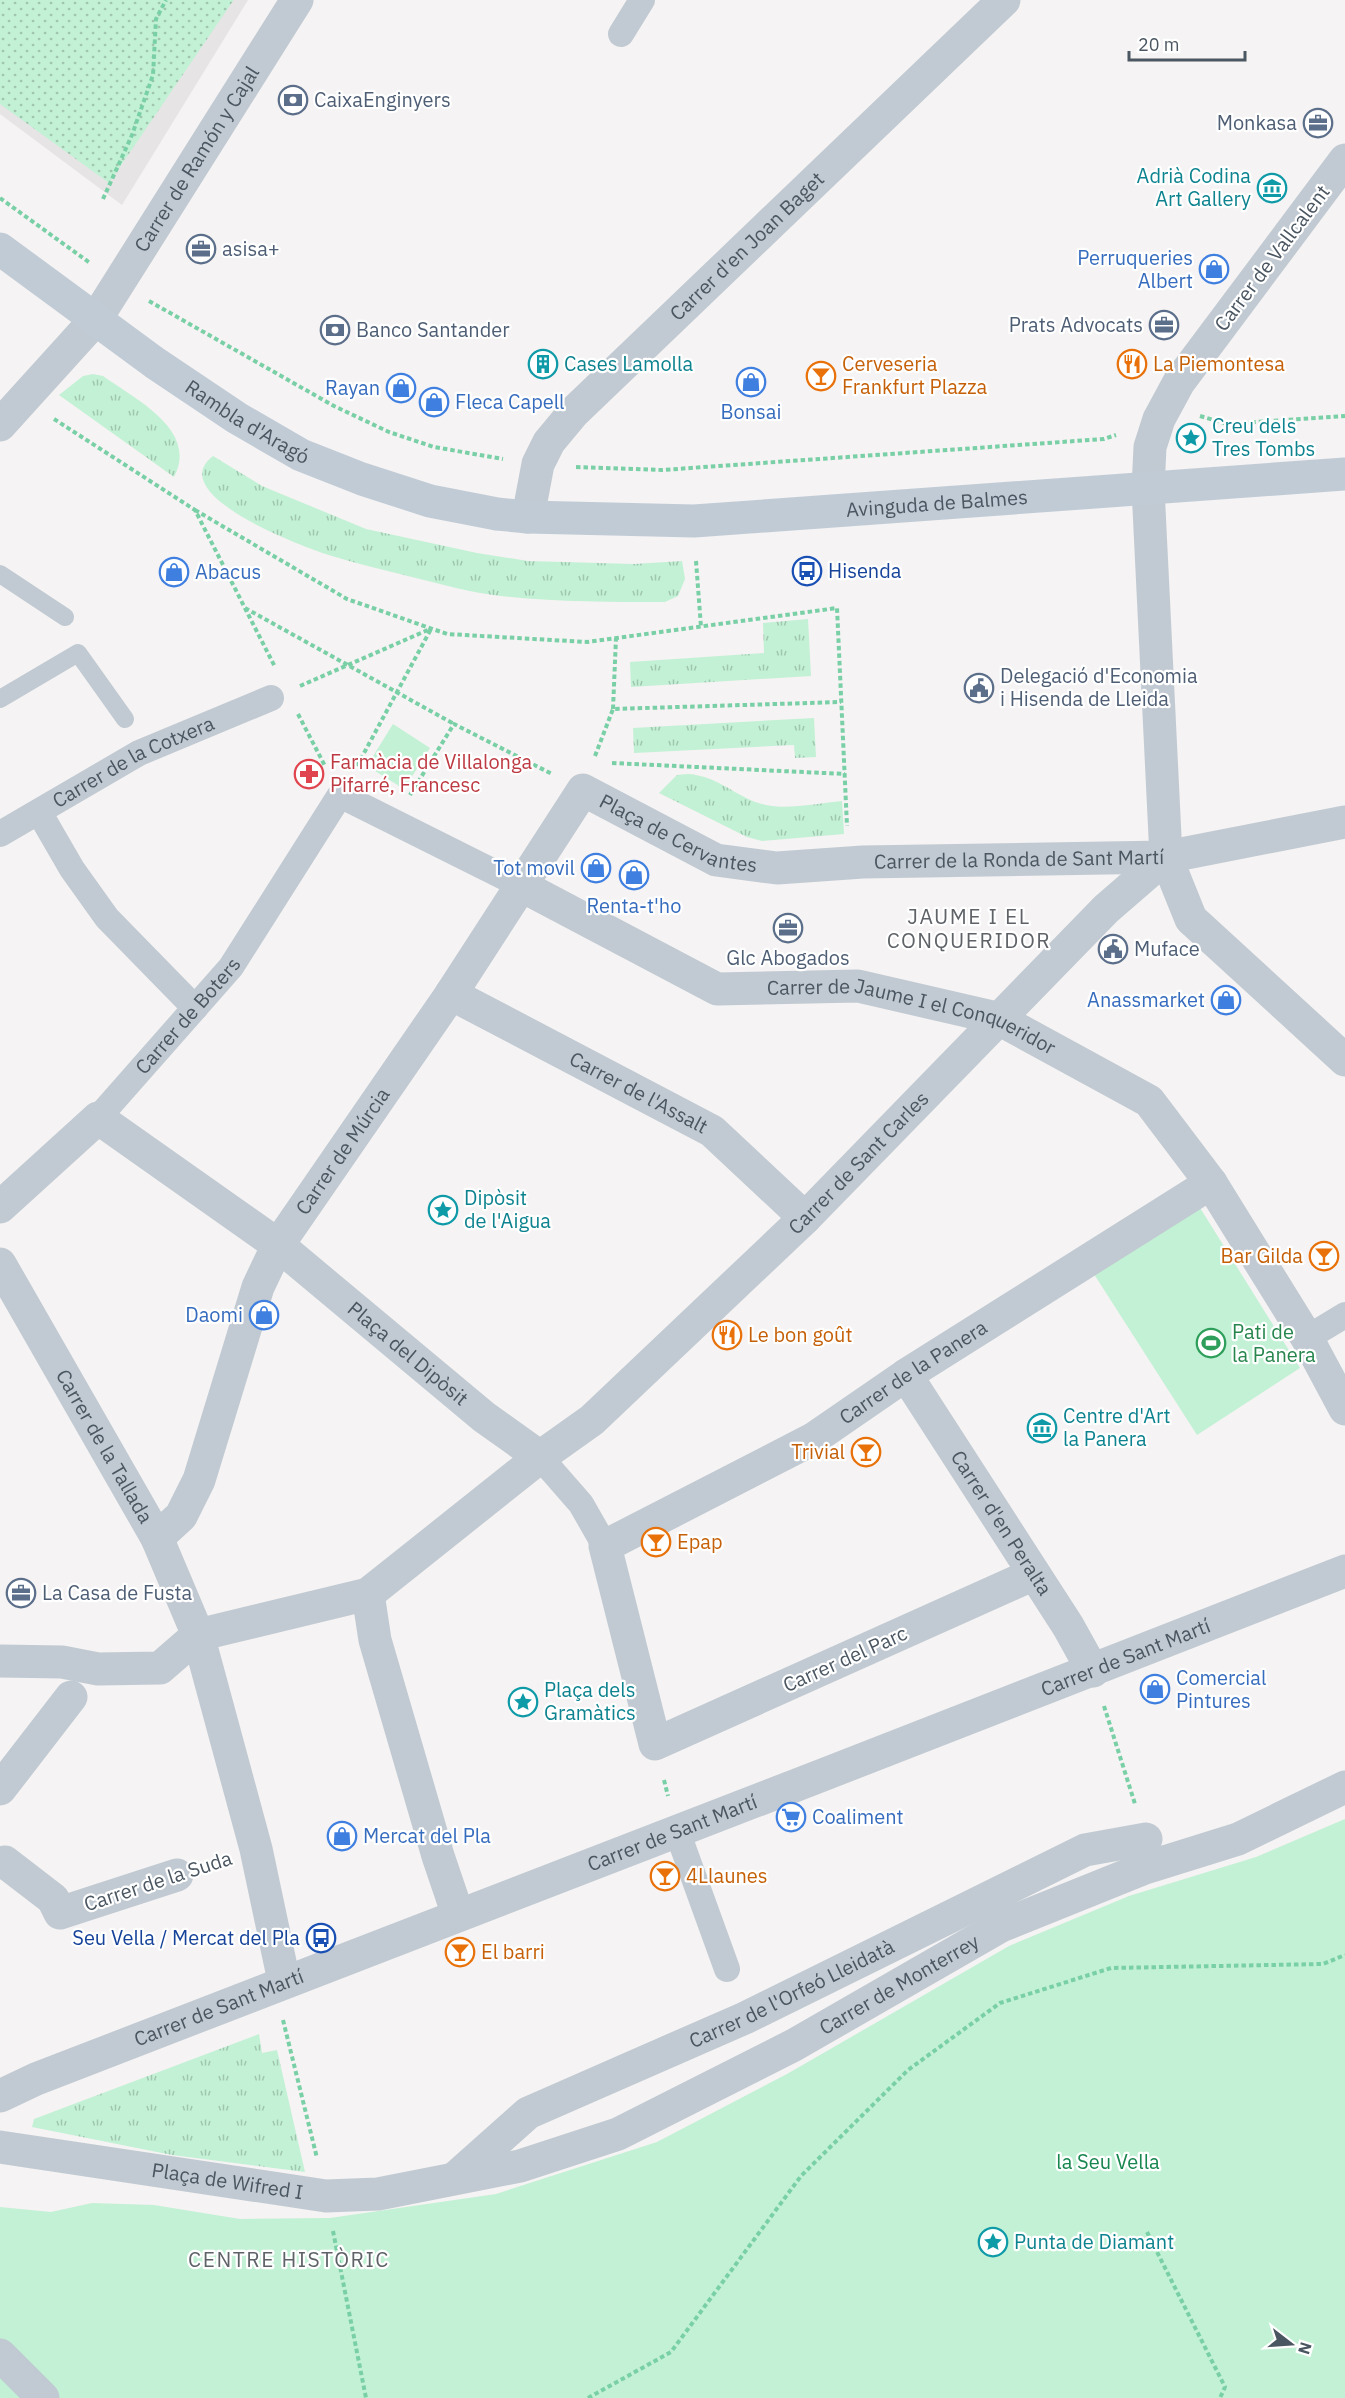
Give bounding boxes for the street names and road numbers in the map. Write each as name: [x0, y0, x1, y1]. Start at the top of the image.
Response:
street label: Carrer de Ramón y Cajal: [128, 61, 265, 257]
street label: Carrer d'en Joan Baget: [663, 166, 830, 326]
street label: Carrer de Vallcalent: [1208, 179, 1336, 336]
street label: Rambla d'Aragó: [180, 373, 313, 470]
street label: Avinguda de Balmes: [845, 483, 1029, 523]
street label: Carrer de la Cotxera: [47, 709, 218, 814]
street label: Plaça de Cervantes: [595, 787, 759, 878]
street label: Carrer de la Ronda de Sant Martí: [874, 843, 1164, 875]
street label: Carrer de Boters: [129, 952, 247, 1080]
street label: Carrer de Jaume I el Conqueridor: [766, 972, 1061, 1061]
street label: Carrer de l'Assalt: [565, 1045, 713, 1140]
street label: Carrer de Múrcia: [289, 1082, 396, 1220]
street label: Carrer de Sant Carles: [782, 1085, 934, 1240]
street label: Plaça del Dipòsit: [342, 1295, 474, 1411]
street label: Carrer de la Panera: [834, 1313, 992, 1430]
street label: Carrer de la Tallada: [50, 1364, 160, 1528]
street label: Carrer d'en Peralta: [945, 1445, 1059, 1601]
street label: Carrer de Sant Martí: [1037, 1612, 1214, 1702]
street label: Carrer del Parc: [778, 1619, 911, 1698]
street label: Carrer de Sant Martí: [583, 1788, 761, 1877]
street label: Carrer de la Suda: [80, 1844, 236, 1917]
street label: Carrer de Monterrey: [814, 1927, 984, 2041]
street label: Carrer de l'Orfeó Lleidatà: [684, 1932, 899, 2054]
street label: Carrer de Sant Martí: [130, 1962, 307, 2052]
street label: Plaça de Wifred I: [150, 2156, 305, 2205]

